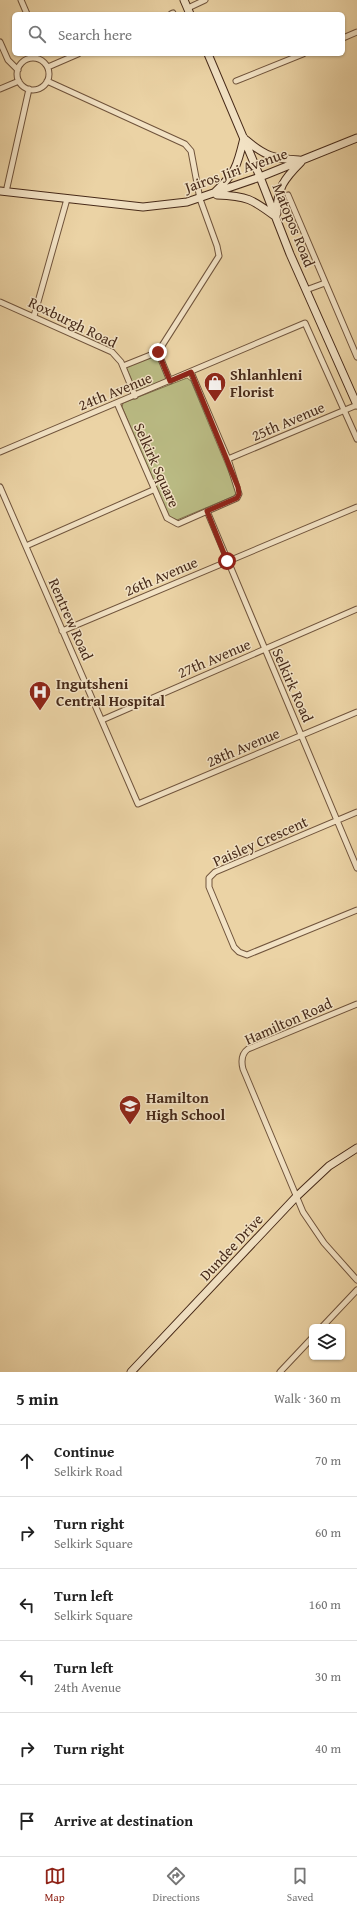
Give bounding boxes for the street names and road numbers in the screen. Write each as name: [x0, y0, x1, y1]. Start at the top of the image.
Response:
street label: Jairos Jiri Avenue: [180, 143, 290, 198]
street label: Matopos Road: [268, 180, 320, 270]
street label: Roxburgh Road: [25, 291, 121, 353]
street label: 24th Avenue: [75, 367, 155, 415]
street label: 25th Avenue: [248, 396, 328, 446]
street label: Selkirk Square: [129, 419, 185, 511]
street label: 26th Avenue: [121, 551, 201, 601]
street label: Rentrew Road: [44, 575, 98, 663]
street label: 27th Avenue: [174, 633, 254, 683]
street label: Selkirk Road: [267, 645, 319, 725]
street label: 28th Avenue: [203, 722, 283, 772]
street label: Paisley Crescent: [209, 810, 311, 871]
street label: Hamilton Road: [241, 992, 335, 1050]
street label: Dundee Drive: [194, 1209, 268, 1285]

